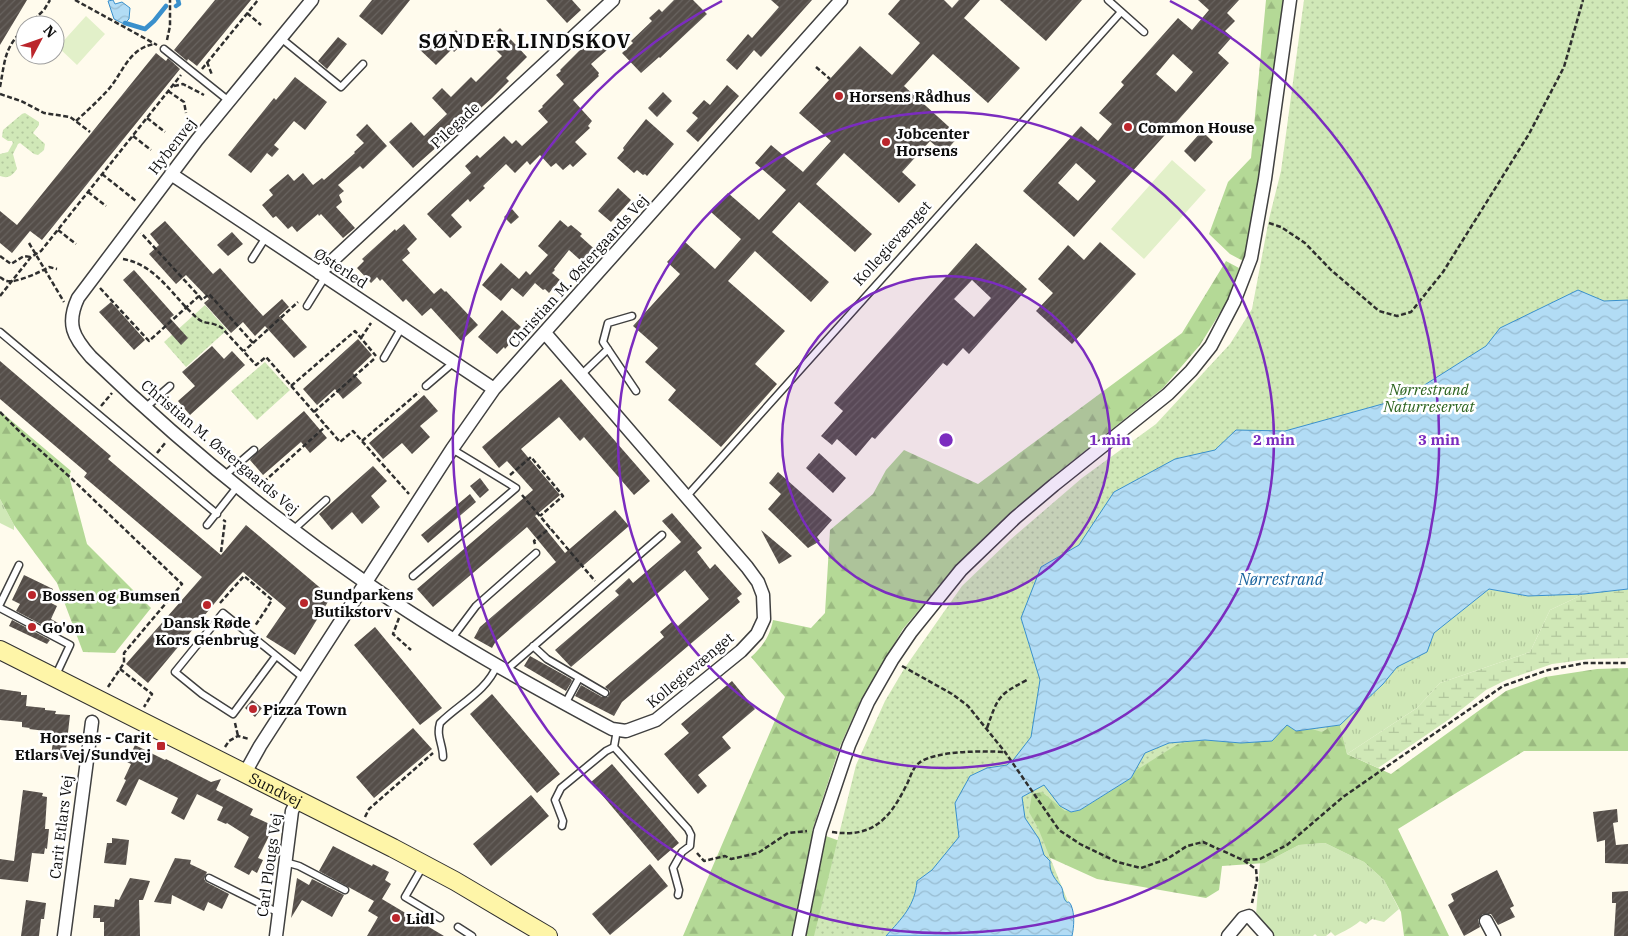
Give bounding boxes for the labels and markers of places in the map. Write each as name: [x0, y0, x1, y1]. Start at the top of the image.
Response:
place label: Horsens Rådhus: [849, 87, 971, 106]
marker: Horsens Rådhus: [833, 90, 845, 102]
place label: Common House: [1138, 118, 1255, 137]
marker: Common House: [1122, 121, 1134, 133]
place label: Jobcenter Horsens: [896, 124, 970, 160]
marker: Jobcenter Horsens: [880, 136, 892, 148]
centre of rings: [937, 431, 955, 449]
place label: Sundparkens Butikstorv: [314, 585, 413, 621]
place label: Bossen og Bumsen: [42, 586, 180, 605]
marker: Bossen og Bumsen: [26, 589, 38, 601]
marker: Sundparkens Butikstorv: [298, 597, 310, 609]
marker: Dansk Røde Kors Genbrug: [201, 599, 213, 611]
place label: Dansk Røde Kors Genbrug: [155, 613, 259, 649]
place label: Go'on: [42, 618, 84, 637]
marker: Go'on: [26, 621, 38, 633]
place label: Pizza Town: [263, 700, 347, 719]
marker: Pizza Town: [247, 703, 259, 715]
place label: Horsens - Carit Etlars Vej/Sundvej: [15, 728, 151, 764]
marker: Horsens - Carit Etlars Vej/Sundvej: [155, 740, 167, 752]
place label: Lidl: [406, 909, 435, 928]
marker: Lidl: [390, 912, 402, 924]

